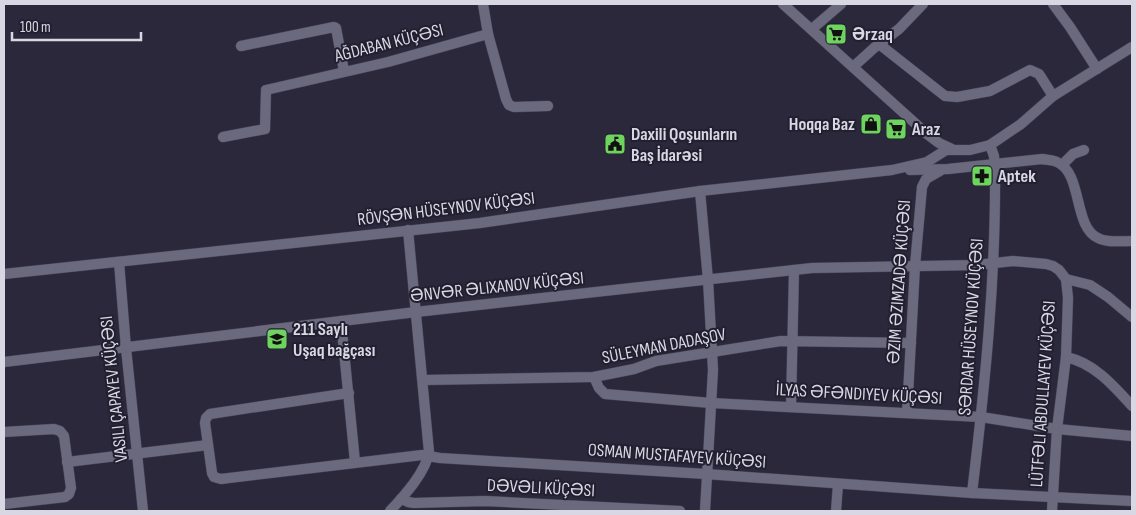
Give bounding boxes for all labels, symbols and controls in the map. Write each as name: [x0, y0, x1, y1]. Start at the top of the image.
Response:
scale bar: [12, 10, 141, 42]
text: 100 m: [20, 18, 51, 37]
street label: AĞDABAN KÜÇƏSI: [331, 19, 446, 67]
supermarket icon: Ərzaq: [824, 22, 848, 46]
place label: Ərzaq: [852, 24, 893, 45]
shop icon: Hoqqa Baz: [859, 112, 883, 136]
place label: Hoqqa Baz: [789, 114, 855, 135]
supermarket icon: Araz: [884, 117, 908, 141]
place label: Araz: [911, 119, 940, 140]
place label: Daxili Qoşunların Baş İdarəsi: [631, 124, 737, 166]
public building icon: Daxili Qoşunların Baş İdarəsi: [603, 132, 627, 156]
pharmacy icon: Aptek: [970, 164, 994, 188]
place label: Aptek: [997, 166, 1036, 187]
street label: RÖVŞƏN HÜSEYNOV KÜÇƏSI: [356, 188, 536, 230]
street label: ƏZIM ƏZIMZADƏ KÜÇƏSI: [883, 199, 915, 365]
street label: SƏRDAR HÜSEYNOV KÜÇƏSI: [954, 238, 988, 416]
street label: ƏNVƏR ƏLIXANOV KÜÇƏSI: [409, 267, 585, 307]
street label: LÜTFƏLI ABDULLAYEV KÜÇƏSI: [1026, 300, 1060, 488]
street label: VASILI ÇAPAYEV KÜÇƏSI: [96, 315, 132, 463]
place label: 211 Saylı Uşaq bağçası: [293, 319, 375, 361]
street label: SÜLEYMAN DADAŞOV: [600, 324, 728, 368]
school or university icon: 211 Saylı Uşaq bağçası: [265, 327, 289, 351]
street label: İLYAS ƏFƏNDIYEV KÜÇƏSI: [775, 379, 943, 409]
street label: OSMAN MUSTAFAYEV KÜÇƏSI: [587, 439, 767, 473]
street label: DƏVƏLI KÜÇƏSI: [487, 475, 595, 501]

